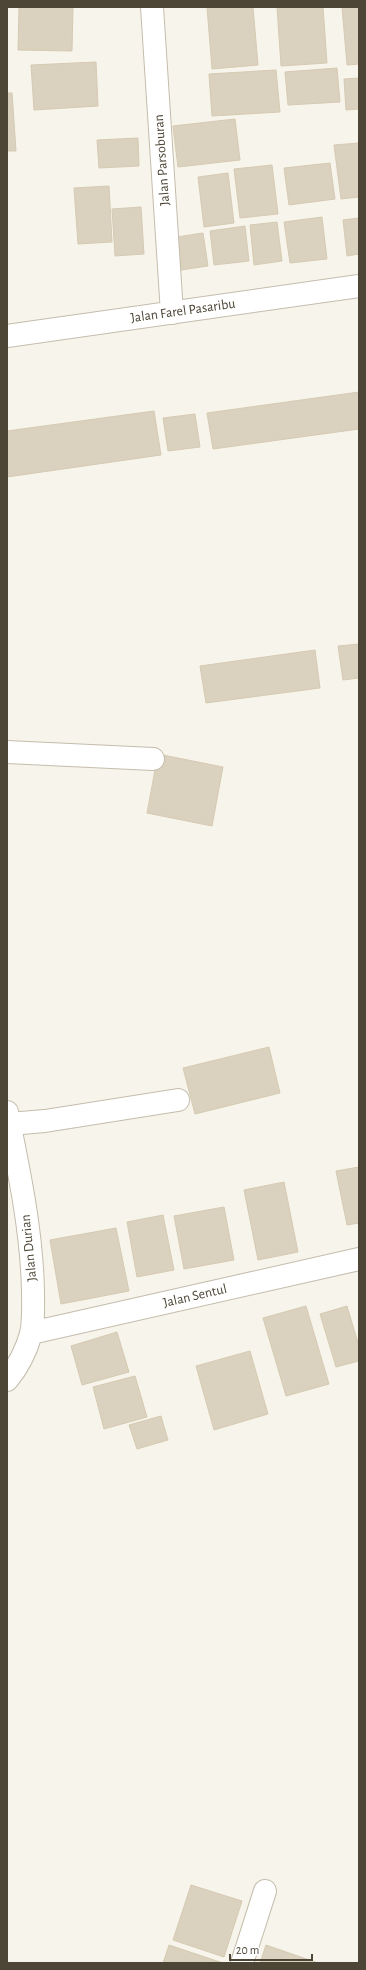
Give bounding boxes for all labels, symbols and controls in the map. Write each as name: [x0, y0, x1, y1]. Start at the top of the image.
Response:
street label: Jalan Parsoburan: [152, 114, 172, 206]
street label: Jalan Farel Pasaribu: [130, 297, 236, 325]
street label: Jalan Durian: [19, 1214, 39, 1282]
street label: Jalan Sentul: [162, 1282, 228, 1310]
scale bar: [230, 1936, 312, 1962]
text: 20 m: [236, 1944, 259, 1956]

